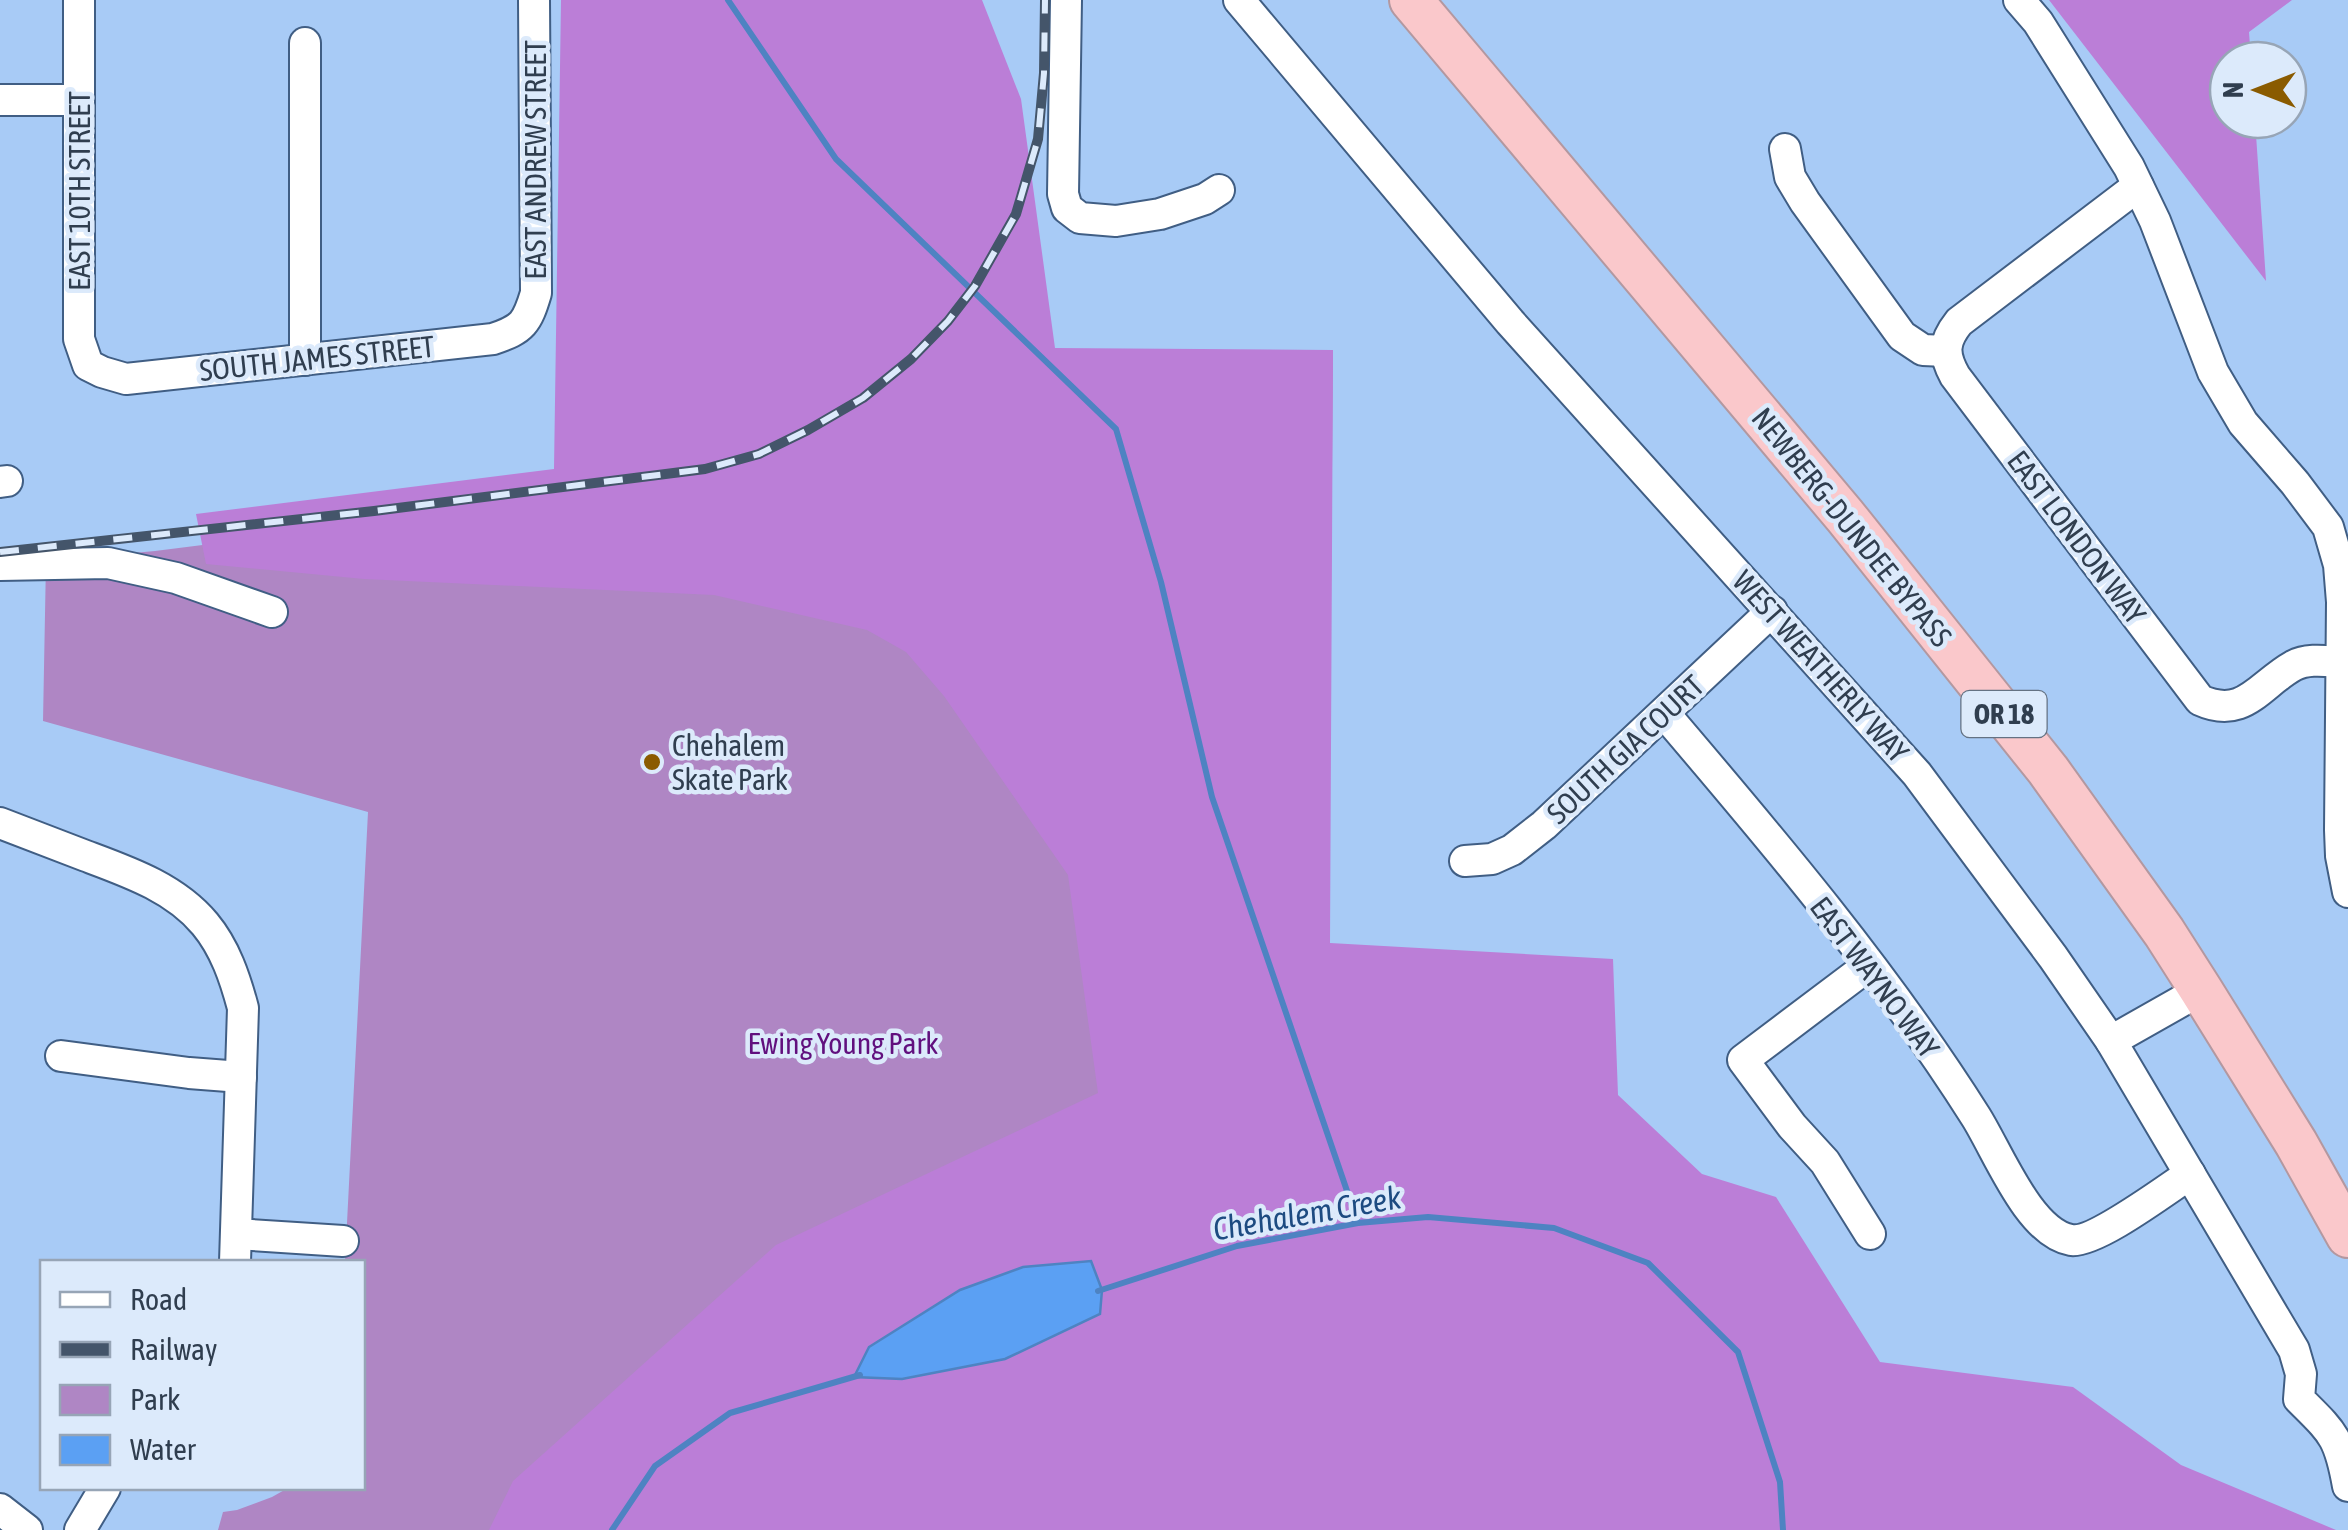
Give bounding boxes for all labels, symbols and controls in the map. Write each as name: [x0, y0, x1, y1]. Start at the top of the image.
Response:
street label: EAST ANDREW STREET: [518, 40, 552, 280]
north arrow: [2208, 40, 2308, 140]
text: N: [2217, 82, 2249, 98]
street label: EAST 10TH STREET: [62, 91, 96, 291]
street label: SOUTH JAMES STREET: [198, 329, 436, 387]
street label: NEWBERG-DUNDEE BYPASS: [1745, 401, 1959, 653]
street label: EAST LONDON WAY: [2001, 444, 2153, 631]
street label: WEST WEATHERLY WAY: [1726, 563, 1916, 769]
street label: SOUTH GIA COURT: [1540, 668, 1710, 830]
road number: OR 18: [1962, 691, 2046, 737]
place label: Chehalem Skate Park: [672, 728, 788, 796]
marker: Chehalem Skate Park: [641, 751, 663, 773]
street label: EAST WAYNO WAY: [1804, 890, 1947, 1064]
park label: Ewing Young Park: [748, 1026, 938, 1060]
water label: Chehalem Creek: [1210, 1178, 1405, 1248]
legend: [40, 1260, 365, 1490]
text: Road: [130, 1282, 187, 1316]
text: Railway: [130, 1332, 217, 1366]
text: Park: [130, 1382, 180, 1416]
text: Water: [130, 1432, 197, 1466]

